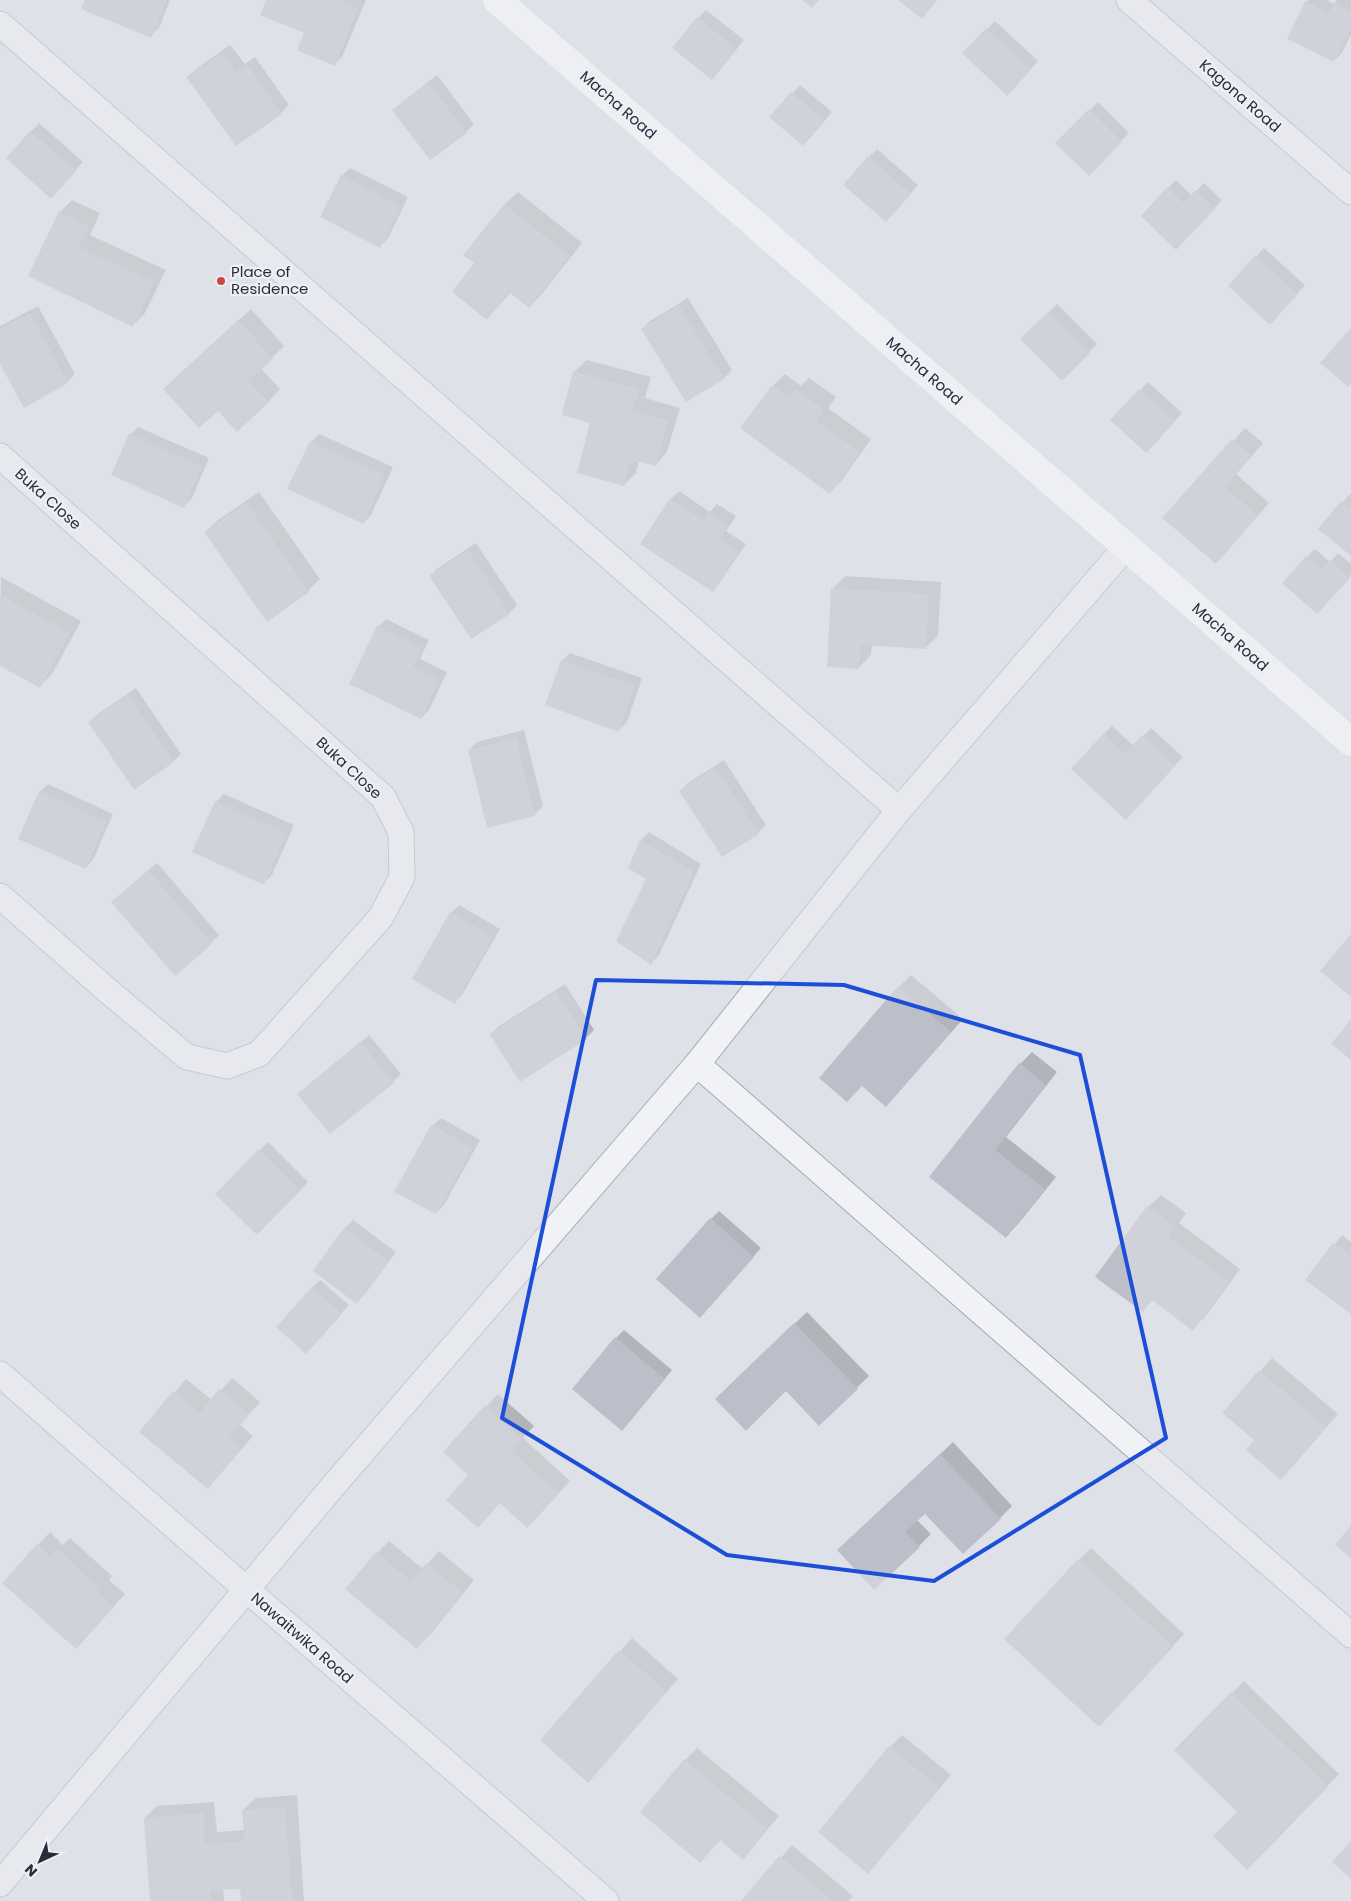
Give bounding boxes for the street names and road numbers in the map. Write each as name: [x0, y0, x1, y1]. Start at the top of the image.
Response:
street label: Kagona Road: [1195, 54, 1286, 137]
street label: Macha Road: [576, 66, 661, 144]
street label: Macha Road: [882, 332, 967, 410]
street label: Buka Close: [11, 463, 86, 534]
street label: Macha Road: [1188, 598, 1273, 676]
street label: Buka Close: [312, 732, 387, 804]
street label: Nawaitwika Road: [247, 1587, 358, 1688]

